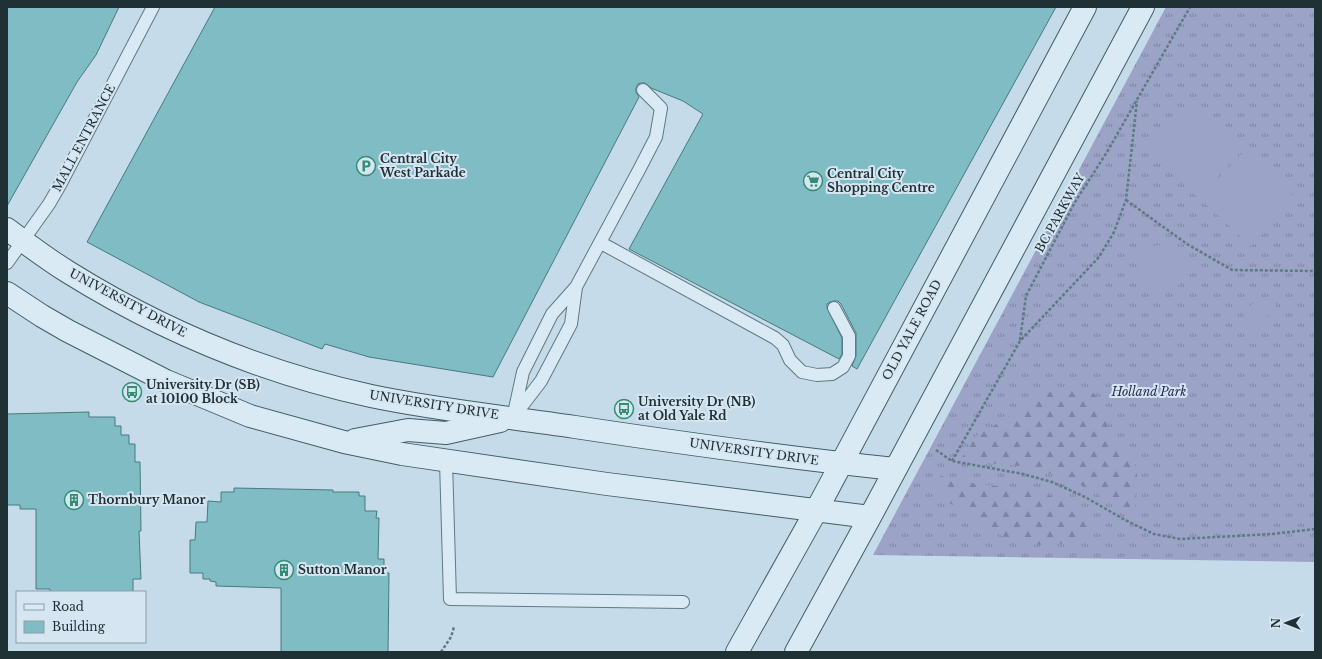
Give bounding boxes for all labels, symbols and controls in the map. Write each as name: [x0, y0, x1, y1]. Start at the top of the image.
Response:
street label: MALL ENTRANCE: [49, 81, 118, 194]
place label: Central City West Parkade: [379, 151, 466, 180]
parking icon: Central City West Parkade: [355, 155, 377, 177]
place label: Central City Shopping Centre: [827, 166, 935, 195]
supermarket icon: Central City Shopping Centre: [802, 170, 824, 192]
street label: BC PARKWAY: [1032, 170, 1088, 255]
street label: UNIVERSITY DRIVE: [67, 265, 190, 340]
street label: OLD YALE ROAD: [879, 277, 944, 383]
place label: University Dr (SB) at 10100 Block: [146, 377, 260, 406]
bus stop icon: University Dr (SB) at 10100 Block: [121, 381, 143, 403]
park label: Holland Park: [1111, 384, 1186, 399]
street label: UNIVERSITY DRIVE: [368, 387, 500, 422]
place label: University Dr (NB) at Old Yale Rd: [638, 394, 755, 423]
bus stop icon: University Dr (NB) at Old Yale Rd: [613, 398, 635, 420]
street label: UNIVERSITY DRIVE: [688, 435, 820, 468]
building icon: Thornbury Manor: [63, 489, 85, 511]
place label: Thornbury Manor: [88, 492, 206, 507]
building icon: Sutton Manor: [273, 559, 295, 581]
place label: Sutton Manor: [298, 562, 387, 577]
legend: [16, 591, 146, 643]
text: Road: [52, 599, 84, 614]
north arrow: [1266, 603, 1306, 643]
text: N: [1269, 617, 1283, 628]
text: Building: [52, 619, 106, 634]

